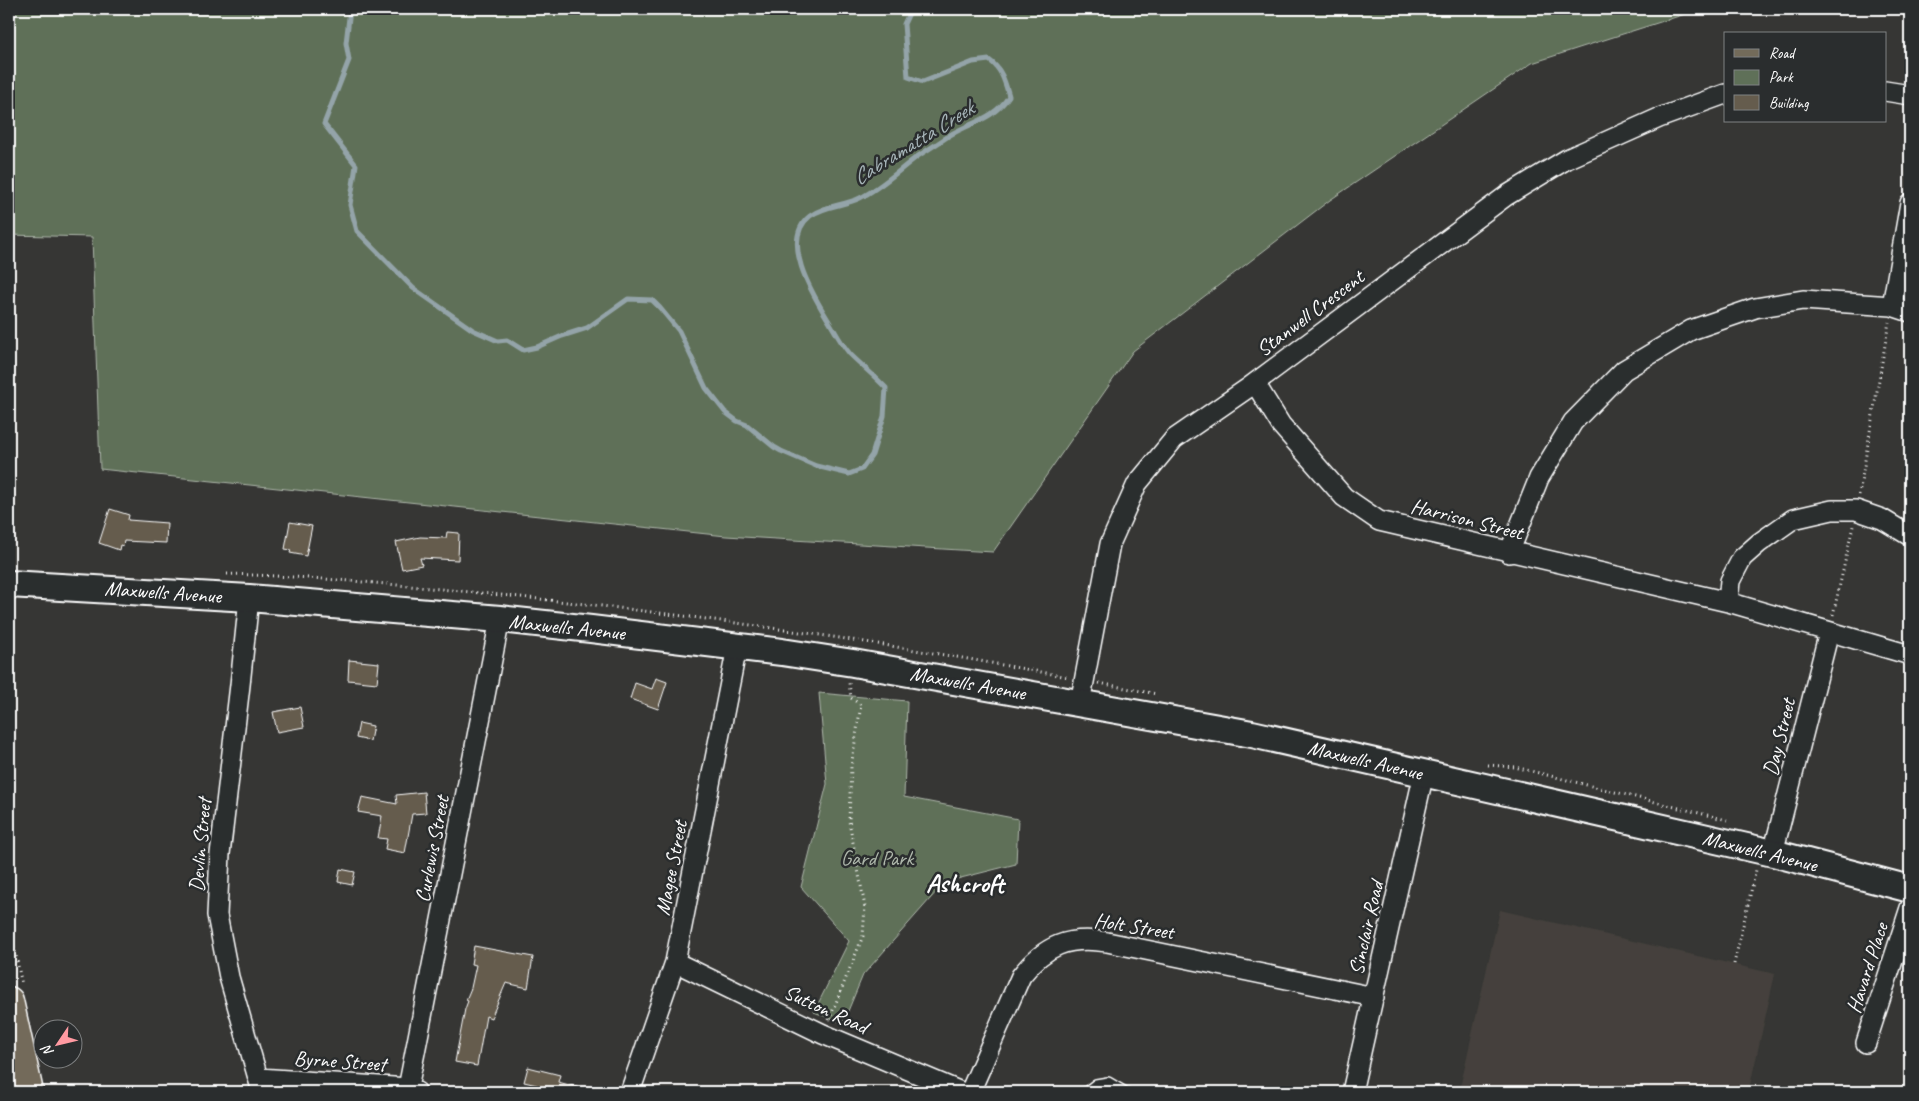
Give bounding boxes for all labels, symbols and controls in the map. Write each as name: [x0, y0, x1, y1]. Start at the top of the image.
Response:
legend: [1724, 32, 1886, 122]
text: Road: [1769, 44, 1796, 63]
text: Park: [1769, 68, 1794, 87]
water label: Cabramatta Creek: [847, 93, 982, 191]
text: Building: [1769, 94, 1809, 113]
street label: Stanwell Crescent: [1251, 263, 1371, 362]
street label: Harrison Street: [1408, 493, 1528, 546]
street label: Maxwells Avenue: [104, 575, 223, 609]
street label: Maxwells Avenue: [508, 608, 628, 646]
street label: Maxwells Avenue: [908, 660, 1029, 706]
street label: Day Street: [1757, 694, 1802, 778]
street label: Maxwells Avenue: [1305, 734, 1426, 786]
street label: Curlewis Street: [409, 792, 455, 904]
street label: Devlin Street: [183, 794, 217, 893]
street label: Magee Street: [649, 816, 693, 918]
street label: Maxwells Avenue: [1700, 824, 1821, 878]
park label: Gard Park: [841, 845, 916, 871]
district label: Ashcroft: [926, 867, 1007, 900]
street label: Sinclair Road: [1343, 875, 1390, 977]
street label: Holt Street: [1092, 907, 1178, 945]
street label: Havard Place: [1840, 918, 1894, 1016]
street label: Sutton Road: [780, 978, 875, 1041]
north arrow: [32, 1018, 82, 1068]
text: N: [37, 1041, 57, 1060]
street label: Byrne Street: [293, 1045, 390, 1077]

